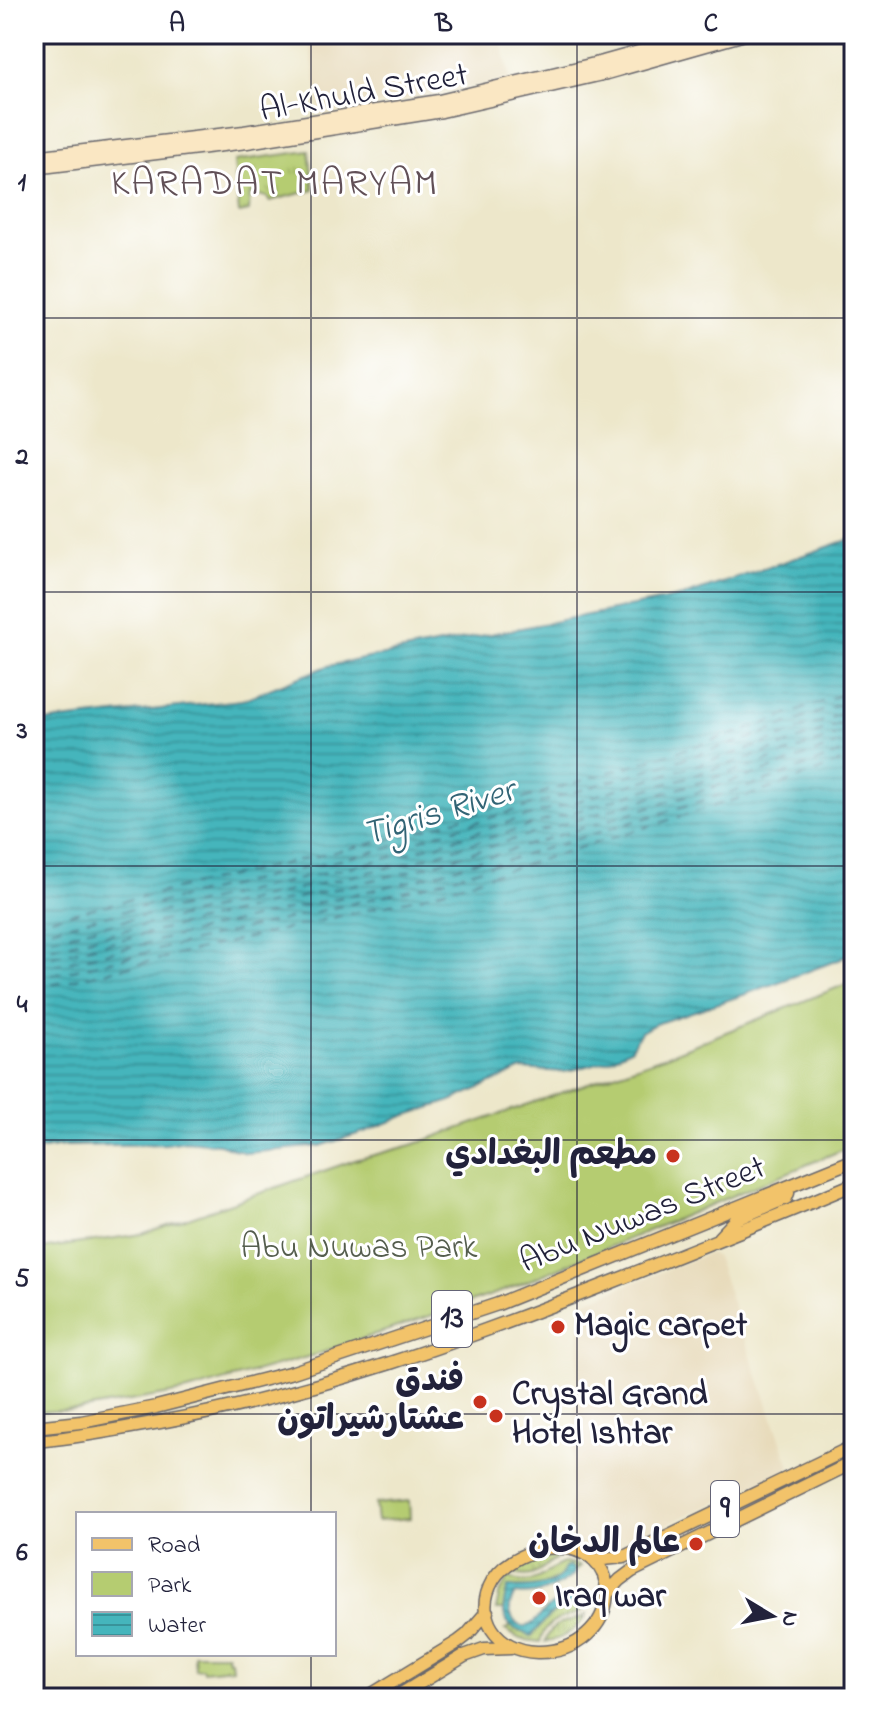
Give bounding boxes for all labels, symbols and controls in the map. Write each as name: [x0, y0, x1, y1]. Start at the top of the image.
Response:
text: A: [169, 6, 185, 44]
text: B: [434, 6, 453, 44]
text: C: [704, 6, 718, 44]
street label: Al-Khuld Street: [256, 51, 472, 137]
district label: KARADAT MARYAM: [111, 157, 439, 213]
text: 1: [18, 165, 27, 203]
text: 2: [15, 439, 29, 477]
text: 3: [16, 713, 28, 751]
water label: Tigris River: [356, 765, 525, 862]
text: 4: [17, 987, 28, 1025]
place label: مطعم البغدادي: [445, 1131, 657, 1181]
street label: Abu Nuwas Street: [513, 1144, 773, 1288]
marker: مطعم البغدادي: [664, 1147, 682, 1165]
park label: Abu Nuwas Park: [241, 1224, 478, 1274]
text: 5: [15, 1261, 30, 1299]
road number: 13: [432, 1291, 472, 1347]
place label: Magic carpet: [574, 1302, 748, 1353]
marker: Magic carpet: [549, 1318, 567, 1336]
place label: فندق عشتارشيراتون: [277, 1357, 464, 1446]
place label: Crystal Grand Hotel Ishtar: [512, 1371, 708, 1460]
marker: فندق عشتارشيراتون: [471, 1393, 489, 1411]
marker: Crystal Grand Hotel Ishtar: [487, 1407, 505, 1425]
road number: 9: [711, 1481, 739, 1537]
legend: [76, 1512, 336, 1656]
place label: عالم الدخان: [528, 1519, 680, 1569]
text: Road: [148, 1529, 201, 1564]
text: 6: [16, 1535, 28, 1573]
marker: عالم الدخان: [687, 1535, 705, 1553]
text: Park: [148, 1569, 192, 1604]
place label: Iraq war: [555, 1573, 667, 1623]
north arrow: [732, 1576, 812, 1656]
marker: Iraq war: [530, 1589, 548, 1607]
text: Water: [148, 1609, 206, 1644]
text: N: [772, 1609, 806, 1629]

